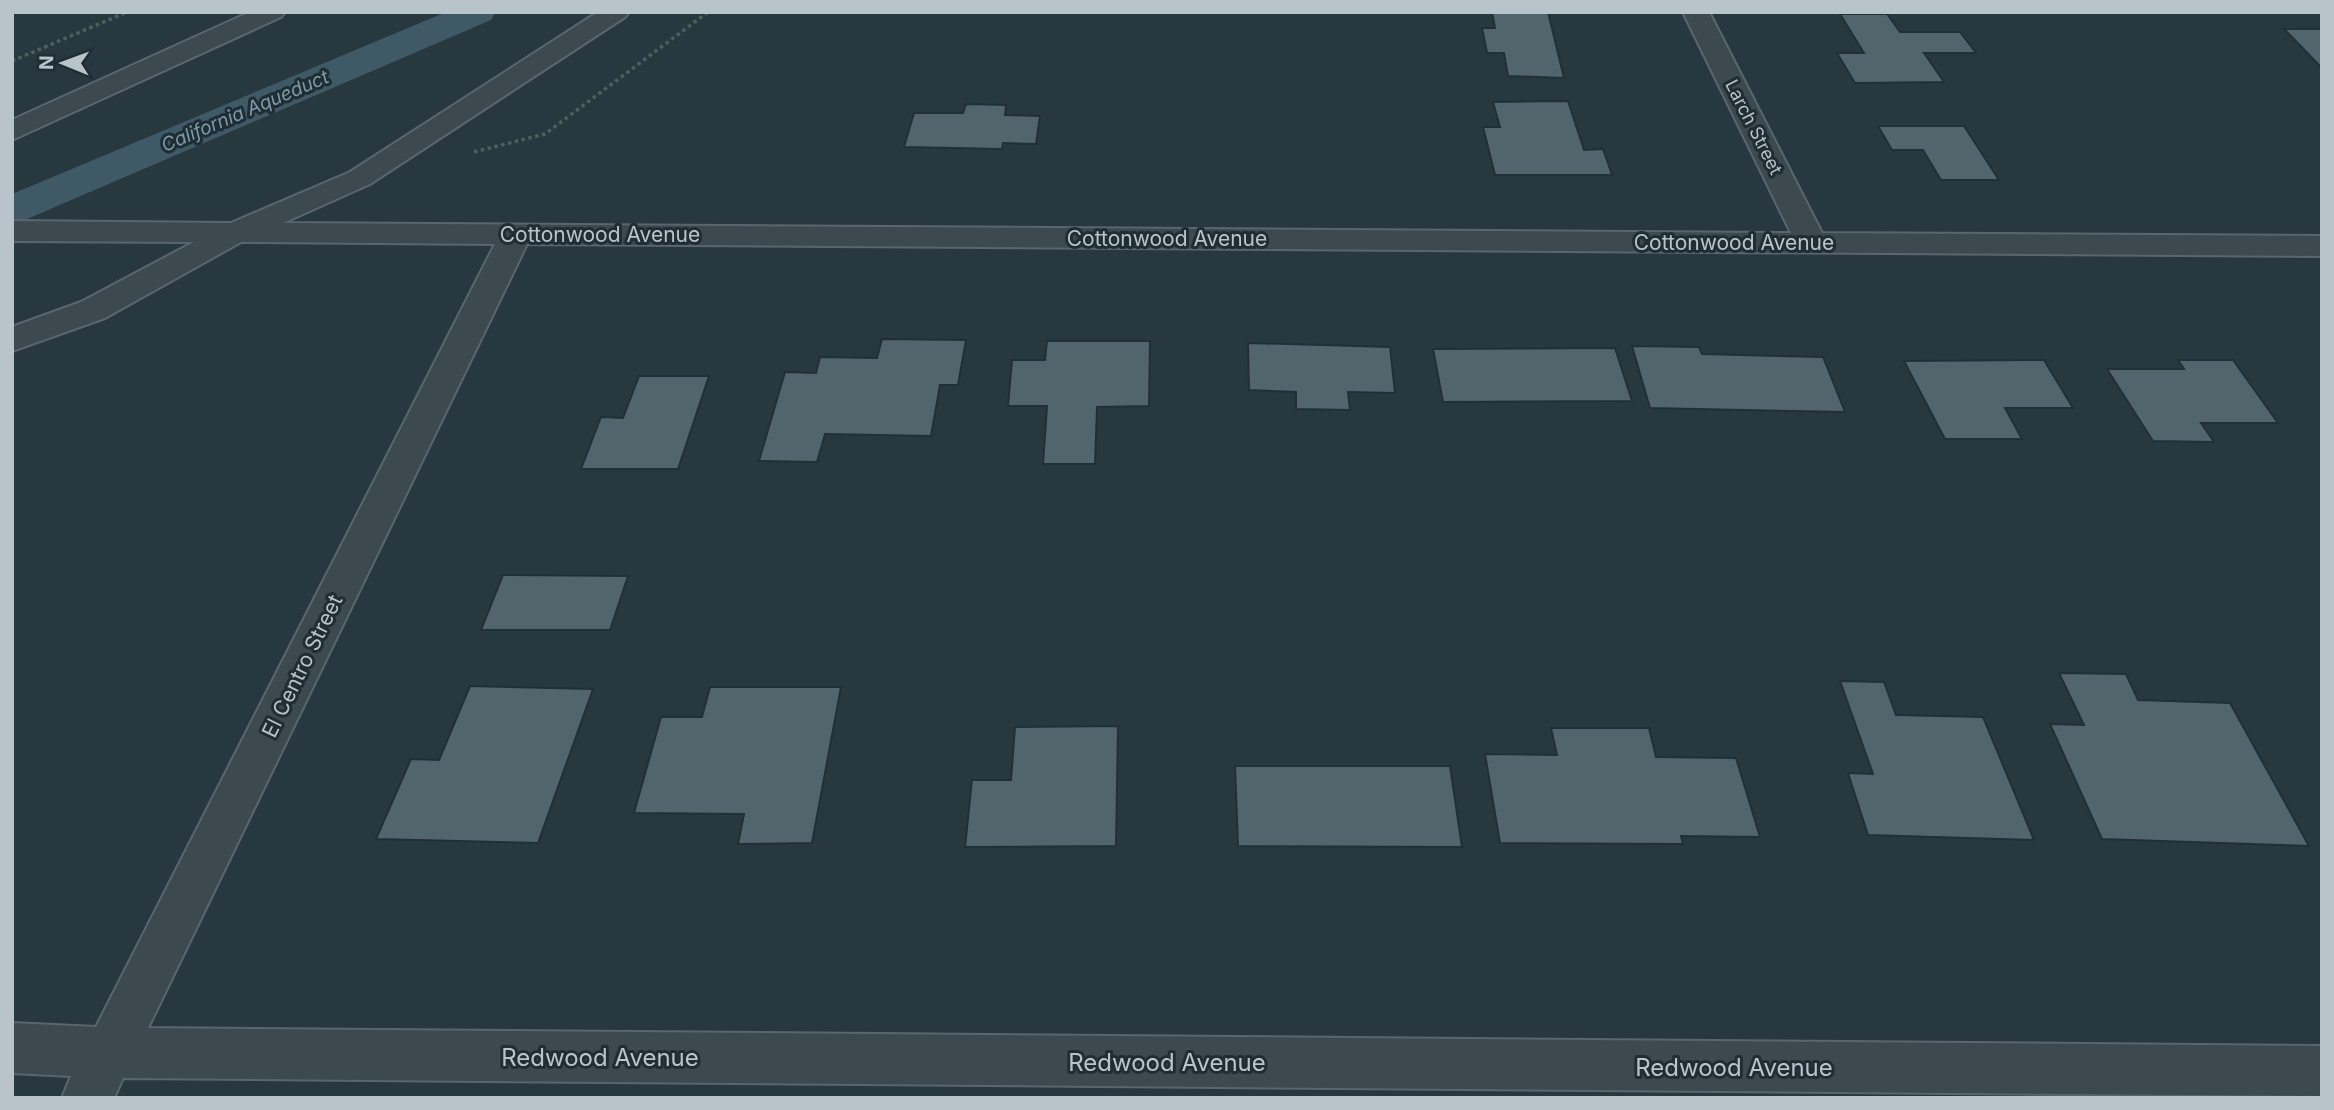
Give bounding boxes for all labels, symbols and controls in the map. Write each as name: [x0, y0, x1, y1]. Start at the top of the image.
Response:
north arrow: [28, 28, 98, 98]
text: N: [35, 55, 58, 70]
water label: California Aqueduct: [158, 65, 333, 157]
street label: Larch Street: [1721, 76, 1787, 178]
street label: Cottonwood Avenue: [500, 222, 700, 247]
street label: Cottonwood Avenue: [1067, 226, 1267, 251]
street label: Cottonwood Avenue: [1634, 230, 1834, 255]
street label: El Centro Street: [257, 590, 347, 741]
street label: Redwood Avenue: [501, 1043, 699, 1072]
street label: Redwood Avenue: [1068, 1048, 1266, 1077]
street label: Redwood Avenue: [1635, 1053, 1833, 1082]

